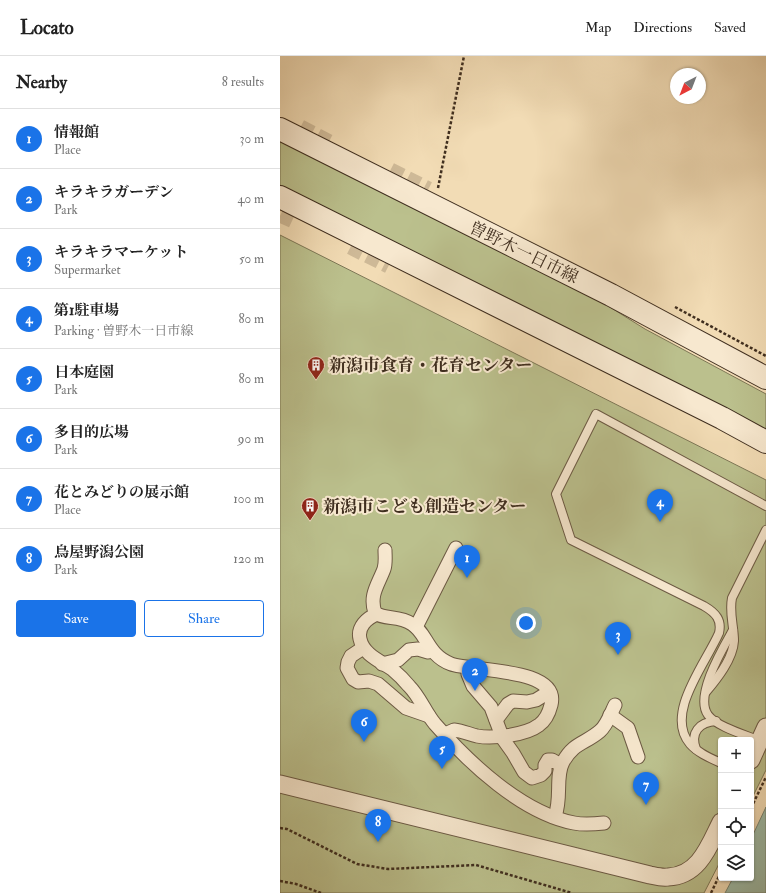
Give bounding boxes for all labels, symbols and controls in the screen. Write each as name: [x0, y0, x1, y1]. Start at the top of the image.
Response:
text: Locato: [20, 16, 74, 40]
text: Map: [585, 19, 611, 36]
text: Directions: [633, 19, 692, 36]
text: Saved: [714, 19, 746, 36]
north arrow: [670, 68, 706, 104]
text: Nearby: [16, 72, 67, 93]
text: 8 results: [222, 74, 264, 90]
text: 情報館: [54, 123, 99, 142]
text: 1: [27, 131, 31, 147]
text: 30 m: [240, 131, 264, 147]
text: Place: [54, 142, 81, 158]
text: キラキラガーデン: [54, 183, 174, 202]
text: 2: [26, 191, 32, 207]
text: 40 m: [238, 191, 264, 207]
text: Park: [54, 202, 78, 218]
street label: 曽野木一日市線: [466, 217, 582, 288]
text: キラキラマーケット: [54, 243, 188, 262]
text: 3: [27, 251, 32, 267]
text: 50 m: [239, 251, 264, 267]
text: Supermarket: [54, 262, 121, 278]
text: 第1駐車場: [54, 301, 119, 320]
text: 4: [25, 311, 33, 327]
text: 80 m: [238, 311, 264, 327]
text: Parking · 曽野木一日市線: [54, 323, 193, 339]
building icon: 新潟市食育・花育センター: [306, 355, 326, 380]
place label: 新潟市食育・花育センター: [329, 355, 532, 376]
text: 日本庭園: [54, 363, 114, 382]
text: 5: [26, 371, 32, 387]
text: 80 m: [238, 371, 264, 387]
text: Park: [54, 382, 78, 398]
text: 多目的広場: [54, 423, 129, 442]
text: 6: [26, 431, 32, 447]
text: 90 m: [238, 431, 264, 447]
text: Park: [54, 442, 78, 458]
text: 花とみどりの展示館: [54, 483, 189, 502]
pin: 4: [647, 489, 673, 522]
text: 7: [26, 491, 32, 507]
text: 100 m: [233, 491, 264, 507]
building icon: 新潟市こども創造センター: [300, 496, 320, 521]
place label: 新潟市こども創造センター: [323, 496, 526, 517]
text: Place: [54, 502, 81, 518]
text: 鳥屋野潟公園: [54, 543, 144, 562]
pin: 1: [454, 545, 480, 578]
text: 8: [26, 551, 32, 567]
text: 120 m: [233, 551, 264, 567]
text: Park: [54, 562, 78, 578]
button: Save: [16, 600, 136, 637]
button: Share: [144, 600, 264, 637]
your location: [516, 613, 536, 633]
pin: 3: [605, 622, 631, 655]
pin: 2: [462, 658, 488, 691]
pin: 6: [351, 709, 377, 742]
pin: 5: [429, 736, 455, 769]
map controls: [718, 737, 754, 881]
button: +: [718, 737, 754, 773]
pin: 7: [633, 772, 659, 805]
button: −: [718, 773, 754, 809]
pin: 8: [365, 809, 391, 842]
button: locate: [718, 809, 754, 845]
button: layers: [718, 845, 754, 881]

